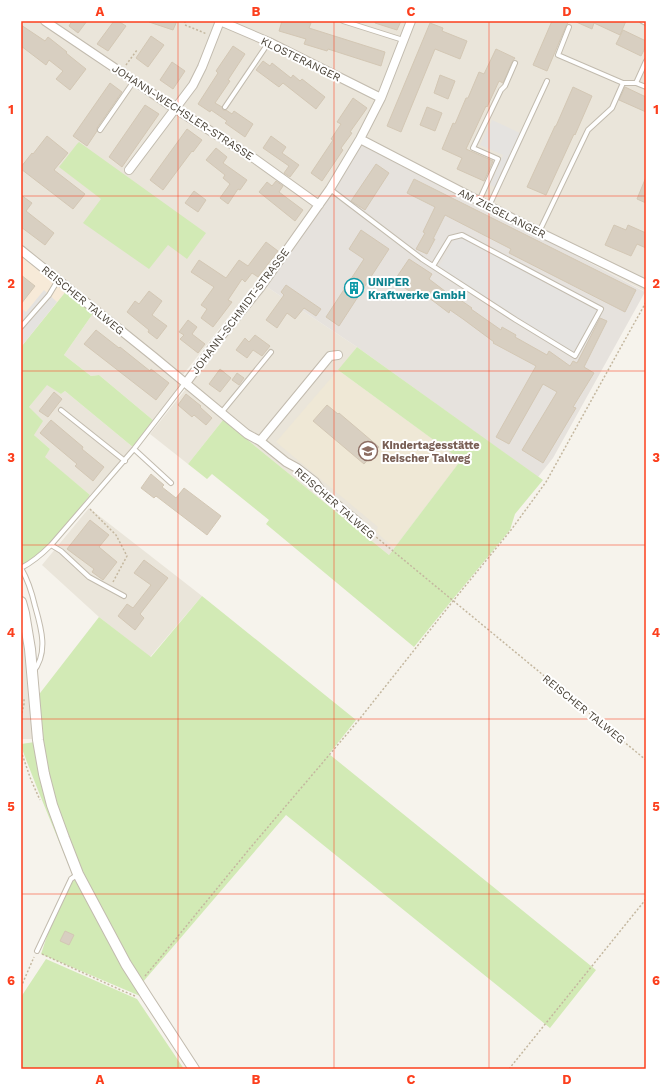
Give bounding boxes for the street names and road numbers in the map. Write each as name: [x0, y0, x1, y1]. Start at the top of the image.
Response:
street label: KLOSTERANGER: [259, 35, 343, 84]
street label: JOHANN-WECHSLER-STRASSE: [110, 62, 256, 163]
street label: AM ZIEGELANGER: [456, 186, 548, 241]
street label: JOHANN-SCHMIDT-STRASSE: [189, 246, 292, 377]
street label: REISCHER TALWEG: [39, 263, 127, 338]
street label: REISCHER TALWEG: [292, 465, 378, 542]
street label: REISCHER TALWEG: [540, 672, 628, 747]

